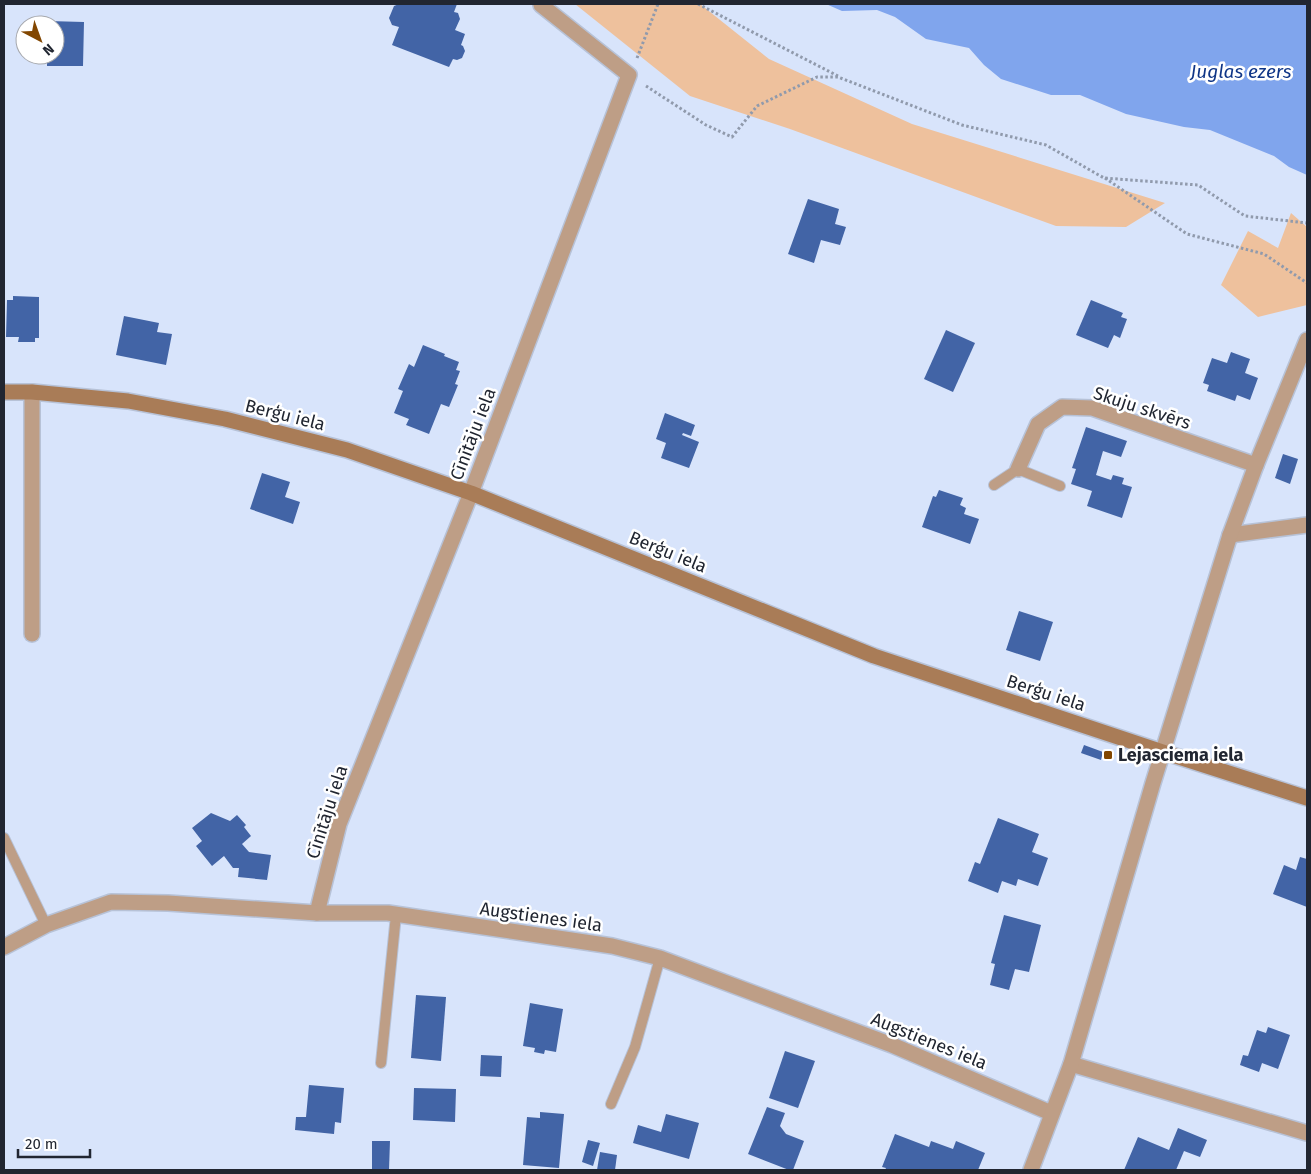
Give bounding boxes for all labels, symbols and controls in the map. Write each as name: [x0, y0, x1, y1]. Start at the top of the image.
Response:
north arrow: [15, 15, 65, 65]
text: N: [39, 40, 57, 59]
water label: Juglas ezers: [1190, 60, 1292, 83]
street label: Skuju skvērs: [1091, 382, 1193, 434]
street label: Cīnītāju iela: [445, 385, 501, 483]
street label: Berģu iela: [243, 394, 327, 436]
street label: Berģu iela: [626, 526, 710, 578]
street label: Berģu iela: [1004, 670, 1088, 716]
place label: Lejasciema iela: [1118, 744, 1243, 766]
marker: Lejasciema iela: [1102, 749, 1114, 761]
street label: Cīnītāju iela: [302, 763, 352, 861]
street label: Augstienes iela: [478, 898, 604, 936]
street label: Augstienes iela: [868, 1008, 990, 1074]
scale bar: [18, 1126, 90, 1158]
text: 20 m: [25, 1135, 58, 1153]

